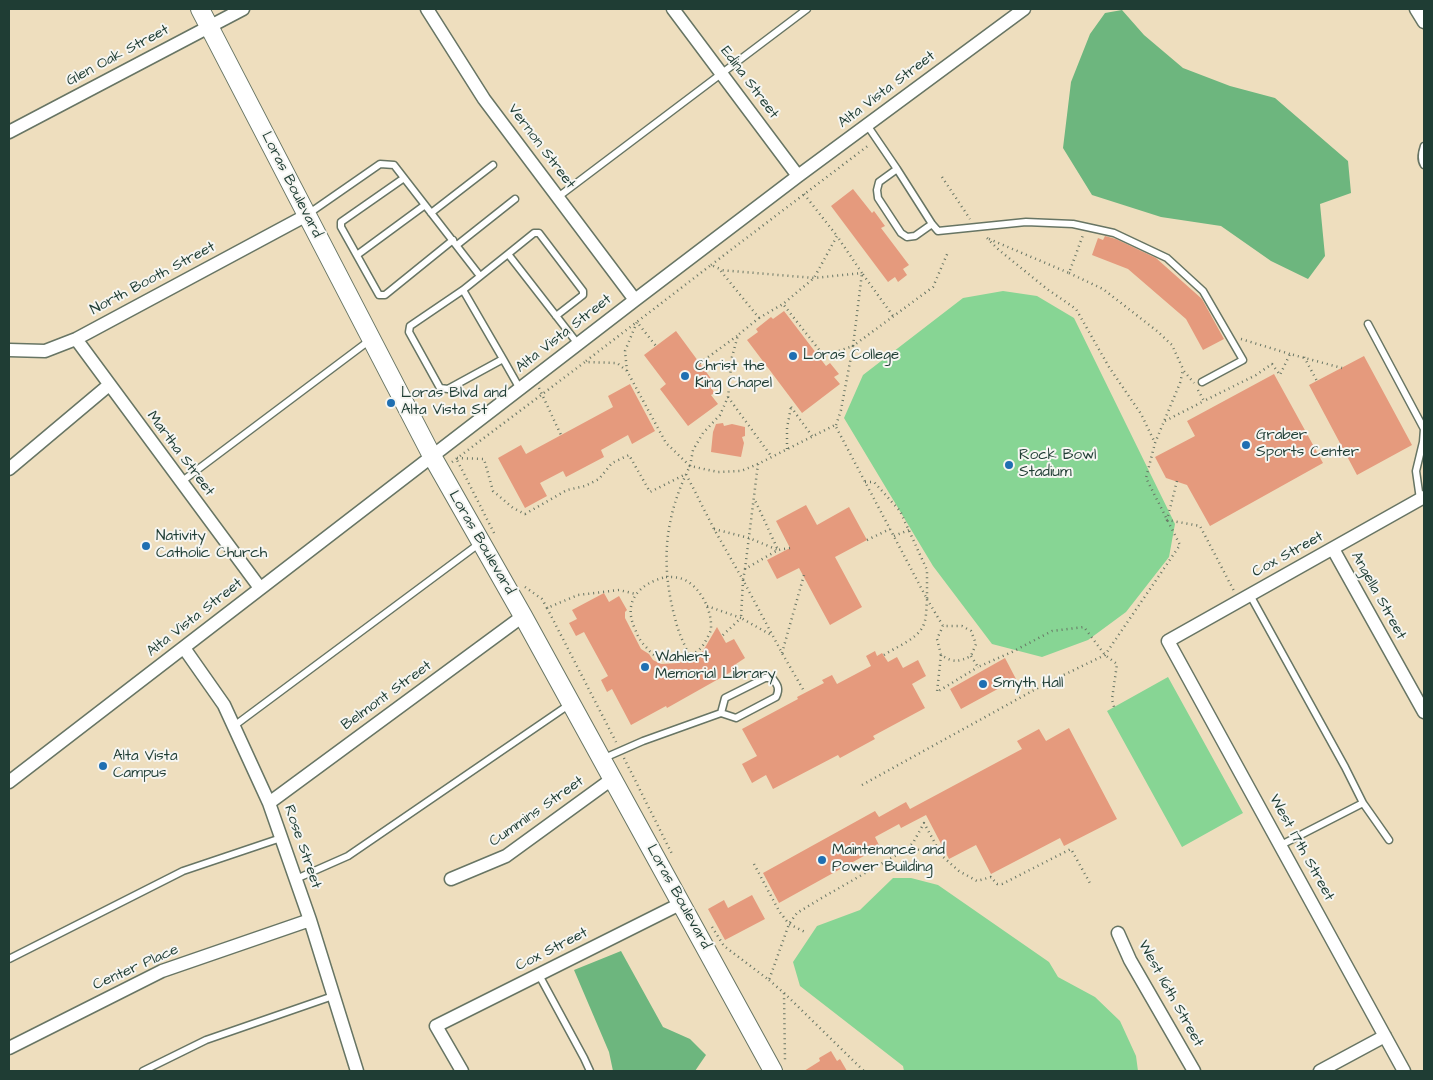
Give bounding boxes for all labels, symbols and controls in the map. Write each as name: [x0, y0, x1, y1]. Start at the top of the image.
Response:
street label: Glen Oak Street: [64, 21, 172, 91]
street label: Edina Street: [716, 43, 782, 123]
street label: Alta Vista Street: [835, 48, 939, 132]
street label: Vernon Street: [503, 101, 579, 193]
street label: Loras Boulevard: [256, 129, 326, 241]
street label: North Booth Street: [87, 238, 219, 320]
street label: Alta Vista Street: [512, 291, 616, 377]
place label: Loras College: [803, 347, 899, 365]
marker: Loras College: [787, 350, 799, 362]
place label: Christ the King Chapel: [695, 358, 772, 393]
marker: Christ the King Chapel: [679, 370, 691, 382]
place label: Loras Blvd and Alta Vista St: [401, 385, 507, 420]
marker: Loras Blvd and Alta Vista St: [385, 397, 397, 409]
street label: Martha Street: [142, 408, 218, 500]
place label: Graber Sports Center: [1256, 427, 1359, 462]
marker: Graber Sports Center: [1240, 439, 1252, 451]
place label: Rock Bowl Stadium: [1019, 447, 1096, 482]
marker: Rock Bowl Stadium: [1003, 459, 1015, 471]
street label: Loras Boulevard: [444, 488, 518, 598]
place label: Nativity Catholic Church: [156, 528, 267, 563]
street label: Cox Street: [1249, 528, 1327, 582]
marker: Nativity Catholic Church: [140, 540, 152, 552]
street label: Angella Street: [1346, 549, 1410, 643]
street label: Alta Vista Street: [143, 575, 247, 661]
place label: Wahlert Memorial Library: [655, 649, 776, 684]
street label: Belmont Street: [338, 657, 436, 735]
marker: Wahlert Memorial Library: [639, 661, 651, 673]
place label: Smyth Hall: [993, 675, 1063, 693]
marker: Smyth Hall: [977, 678, 989, 690]
place label: Alta Vista Campus: [113, 748, 178, 783]
marker: Alta Vista Campus: [97, 760, 109, 772]
street label: Cummins Street: [486, 773, 588, 851]
street label: West 17th Street: [1264, 792, 1338, 904]
street label: Rose Street: [279, 803, 325, 891]
street label: Loras Boulevard: [642, 842, 714, 952]
place label: Maintenance and Power Building: [832, 842, 945, 877]
marker: Maintenance and Power Building: [816, 854, 828, 866]
street label: Cox Street: [513, 924, 591, 976]
street label: West 16th Street: [1133, 938, 1207, 1050]
street label: Center Place: [90, 941, 182, 995]

